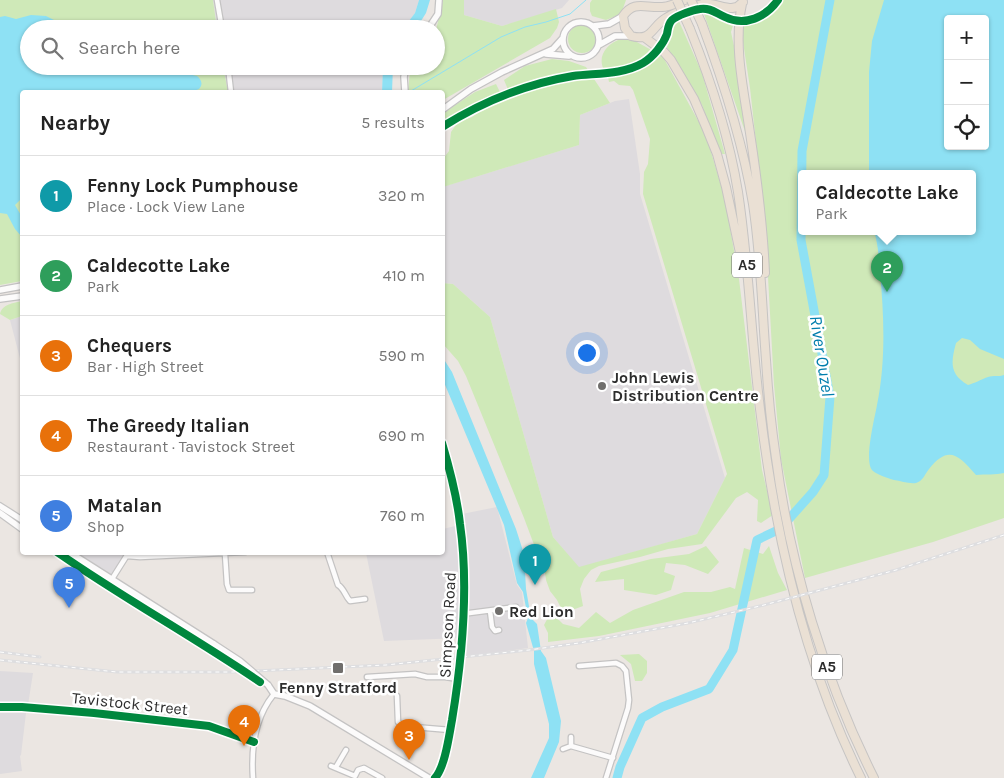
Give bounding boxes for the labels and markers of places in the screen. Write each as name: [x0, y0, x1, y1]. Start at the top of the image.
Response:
pin: 2: [871, 251, 903, 292]
place label: John Lewis Distribution Centre: [612, 368, 759, 405]
marker: John Lewis Distribution Centre: [596, 380, 608, 392]
pin: 1: [519, 544, 551, 585]
pin: 5: [53, 567, 85, 608]
place label: Red Lion: [509, 602, 574, 621]
marker: Red Lion: [493, 605, 505, 617]
marker: Fenny Stratford: [331, 661, 345, 675]
place label: Fenny Stratford: [279, 678, 397, 697]
pin: 4: [228, 705, 260, 746]
pin: 3: [393, 719, 425, 760]

